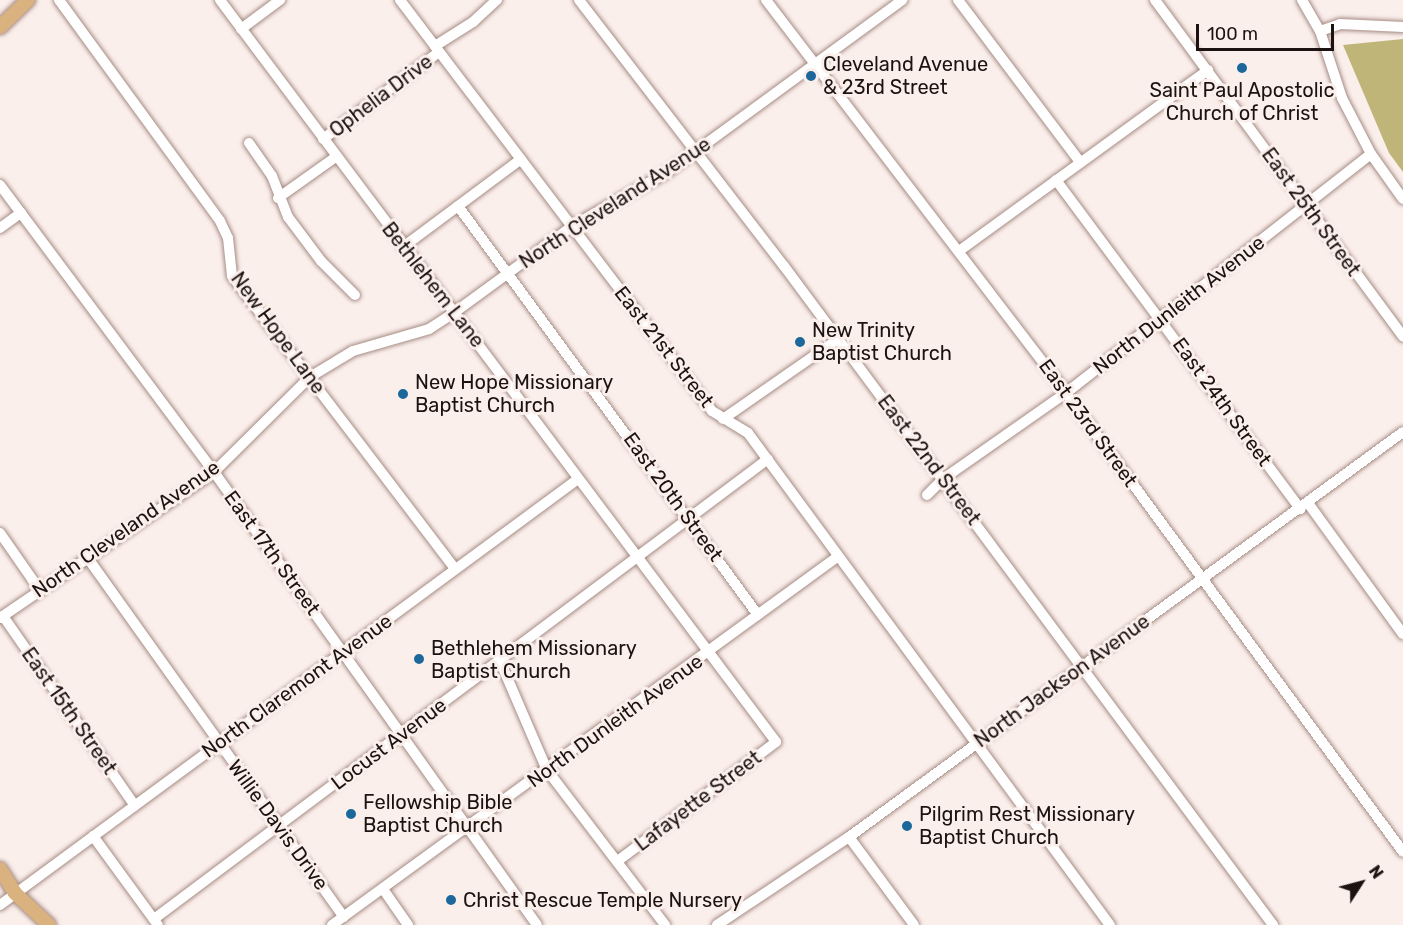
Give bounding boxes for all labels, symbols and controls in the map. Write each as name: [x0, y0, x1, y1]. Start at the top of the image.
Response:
scale bar: [1199, 12, 1337, 50]
text: 100 m: [1207, 23, 1258, 45]
street label: Ophelia Drive: [325, 50, 437, 142]
place label: Cleveland Avenue & 23rd Street: [823, 52, 989, 99]
marker: Saint Paul Apostolic Church of Christ: [1235, 61, 1249, 75]
marker: Cleveland Avenue & 23rd Street: [804, 69, 818, 83]
place label: Saint Paul Apostolic Church of Christ: [1149, 78, 1335, 125]
street label: North Cleveland Avenue: [515, 132, 715, 274]
street label: East 25th Street: [1257, 143, 1365, 281]
street label: Bethlehem Lane: [377, 218, 489, 352]
street label: North Dunleith Avenue: [1088, 230, 1270, 380]
street label: New Hope Lane: [226, 267, 330, 399]
street label: East 21st Street: [609, 282, 719, 412]
place label: New Trinity Baptist Church: [812, 318, 952, 365]
street label: East 24th Street: [1167, 333, 1277, 471]
marker: New Trinity Baptist Church: [793, 335, 807, 349]
street label: East 23rd Street: [1034, 355, 1142, 491]
place label: New Hope Missionary Baptist Church: [415, 371, 614, 418]
marker: New Hope Missionary Baptist Church: [396, 387, 410, 401]
street label: East 22nd Street: [872, 390, 986, 530]
street label: East 20th Street: [618, 428, 728, 566]
street label: North Cleveland Avenue: [28, 455, 224, 603]
street label: East 17th Street: [219, 486, 325, 620]
street label: North Claremont Avenue: [197, 609, 397, 763]
street label: North Jackson Avenue: [969, 609, 1155, 753]
place label: Bethlehem Missionary Baptist Church: [431, 636, 637, 683]
street label: East 15th Street: [16, 643, 122, 779]
street label: North Dunleith Avenue: [522, 649, 708, 793]
marker: Bethlehem Missionary Baptist Church: [412, 652, 426, 666]
street label: Locust Avenue: [326, 693, 452, 795]
street label: Lafayette Street: [630, 746, 766, 856]
street label: Willie Davis Drive: [223, 755, 333, 895]
place label: Fellowship Bible Baptist Church: [363, 790, 513, 837]
place label: Pilgrim Rest Missionary Baptist Church: [919, 802, 1135, 849]
marker: Fellowship Bible Baptist Church: [344, 807, 358, 821]
marker: Pilgrim Rest Missionary Baptist Church: [900, 819, 914, 833]
north arrow: [1331, 853, 1391, 913]
text: N: [1365, 862, 1387, 882]
place label: Christ Rescue Temple Nursery: [463, 888, 743, 912]
marker: Christ Rescue Temple Nursery: [444, 893, 458, 907]

